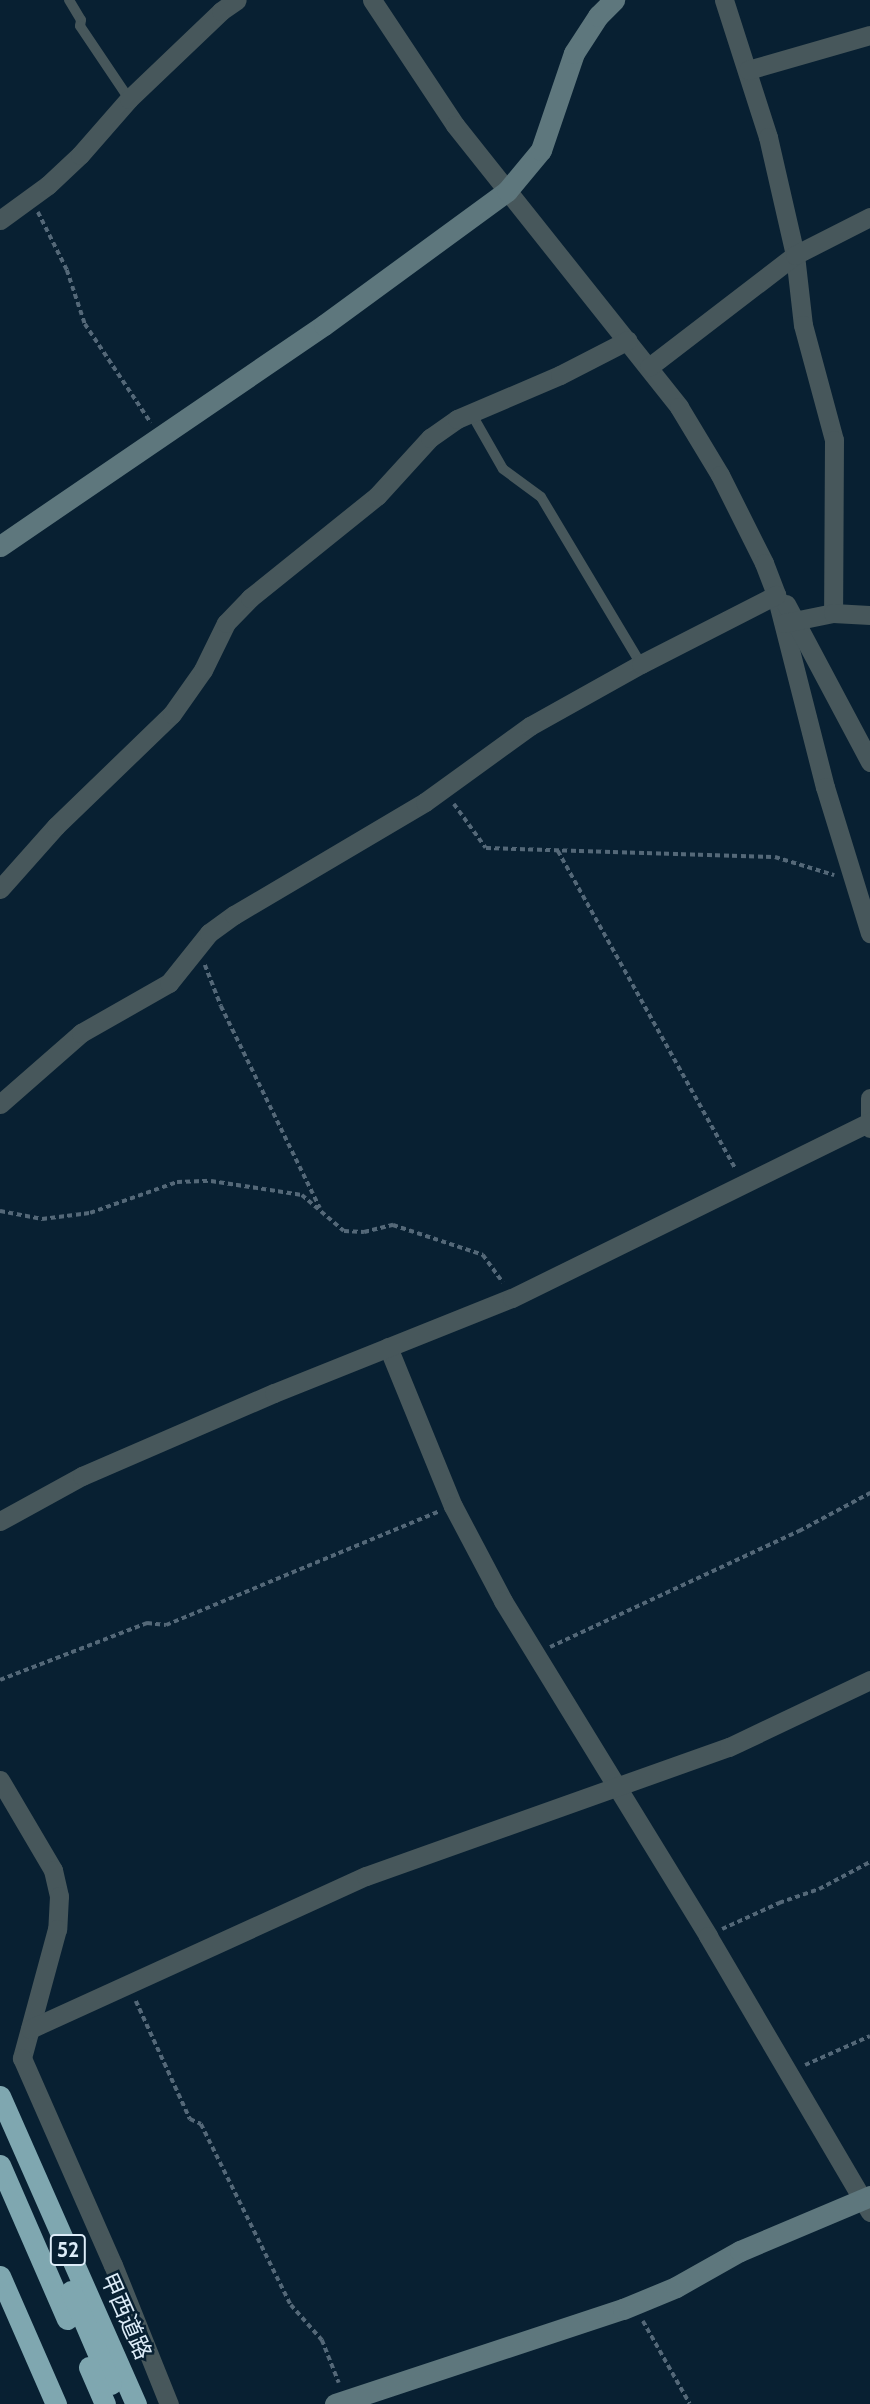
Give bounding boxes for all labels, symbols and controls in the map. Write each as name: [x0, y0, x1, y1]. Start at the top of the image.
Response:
road number: 52: [49, 2232, 87, 2268]
street label: 甲西道路: [95, 2268, 157, 2364]

